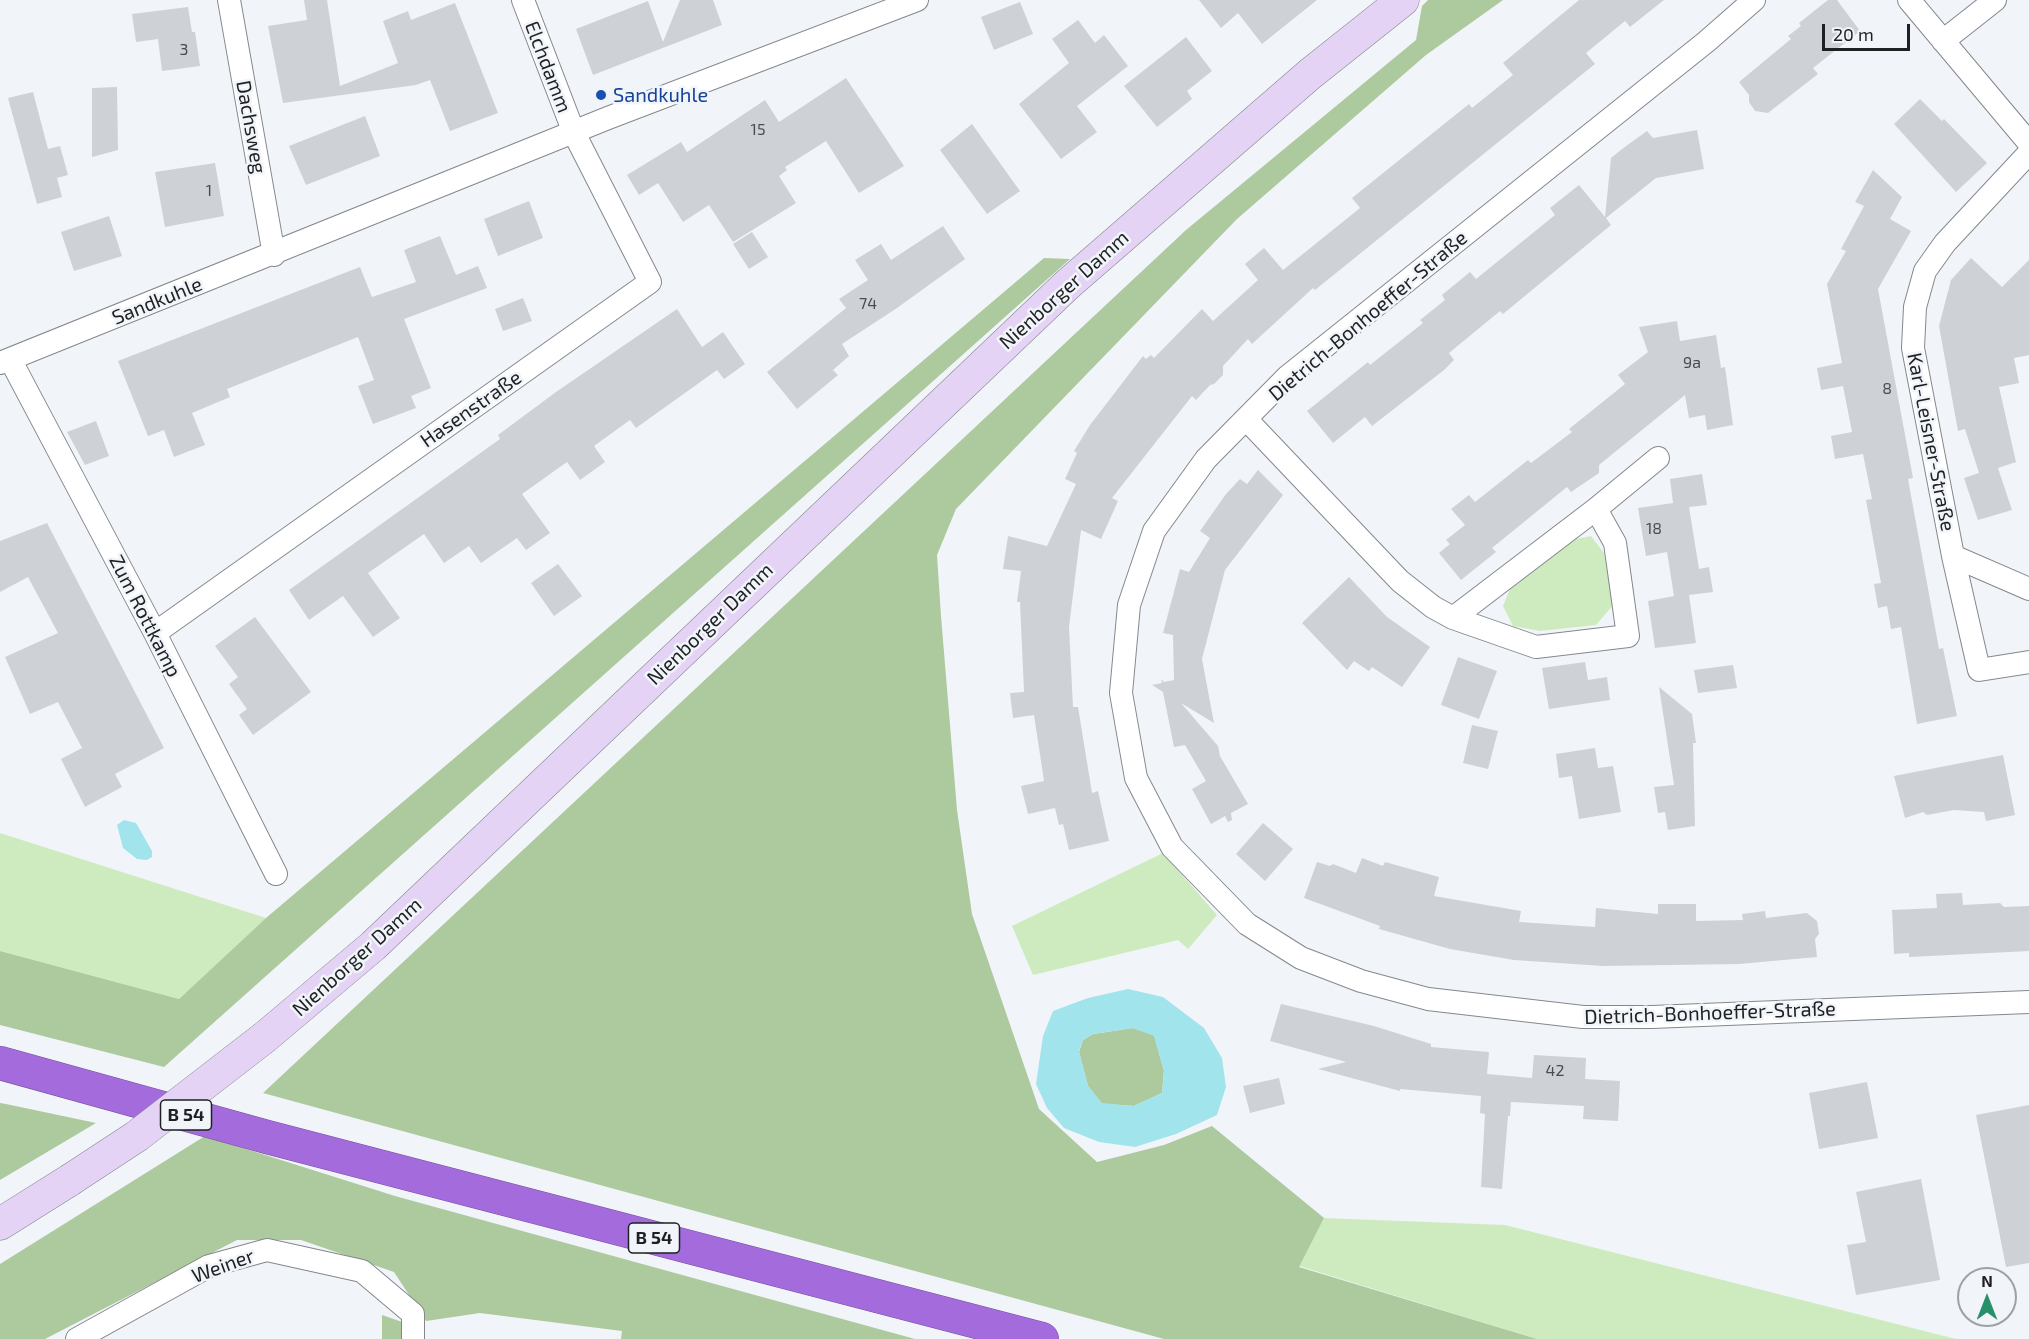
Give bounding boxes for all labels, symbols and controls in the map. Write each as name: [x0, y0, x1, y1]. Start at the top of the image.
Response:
scale bar: [1825, 12, 1914, 50]
street label: Elchdamm: [520, 18, 576, 116]
text: 20 m: [1833, 23, 1874, 45]
house number: 3: [180, 40, 188, 60]
street label: Dachsweg: [231, 79, 271, 175]
place label: Sandkuhle: [613, 83, 708, 107]
marker: Sandkuhle: [594, 88, 608, 102]
house number: 15: [751, 120, 765, 140]
house number: 1: [206, 181, 212, 201]
street label: Nienborger Damm: [994, 226, 1134, 354]
street label: Dietrich-Bonhoeffer-Straße: [1264, 226, 1472, 406]
street label: Sandkuhle: [108, 272, 206, 330]
house number: 74: [859, 294, 877, 314]
street label: Karl-Leisner-Straße: [1902, 351, 1960, 533]
house number: 9a: [1683, 353, 1701, 373]
street label: Hasenstraße: [416, 365, 526, 453]
house number: 8: [1882, 379, 1892, 399]
house number: 18: [1646, 519, 1662, 539]
street label: Zum Rottkamp: [104, 551, 186, 681]
street label: Nienborger Damm: [642, 558, 778, 690]
street label: Nienborger Damm: [287, 893, 427, 1021]
street label: Dietrich-Bonhoeffer-Straße: [1584, 997, 1836, 1029]
house number: 42: [1546, 1061, 1564, 1081]
road number: B 54: [160, 1100, 212, 1130]
road number: B 54: [628, 1223, 680, 1253]
street label: Weiner: [189, 1244, 257, 1288]
north arrow: [1957, 1267, 2017, 1327]
text: N: [1981, 1271, 1993, 1290]

